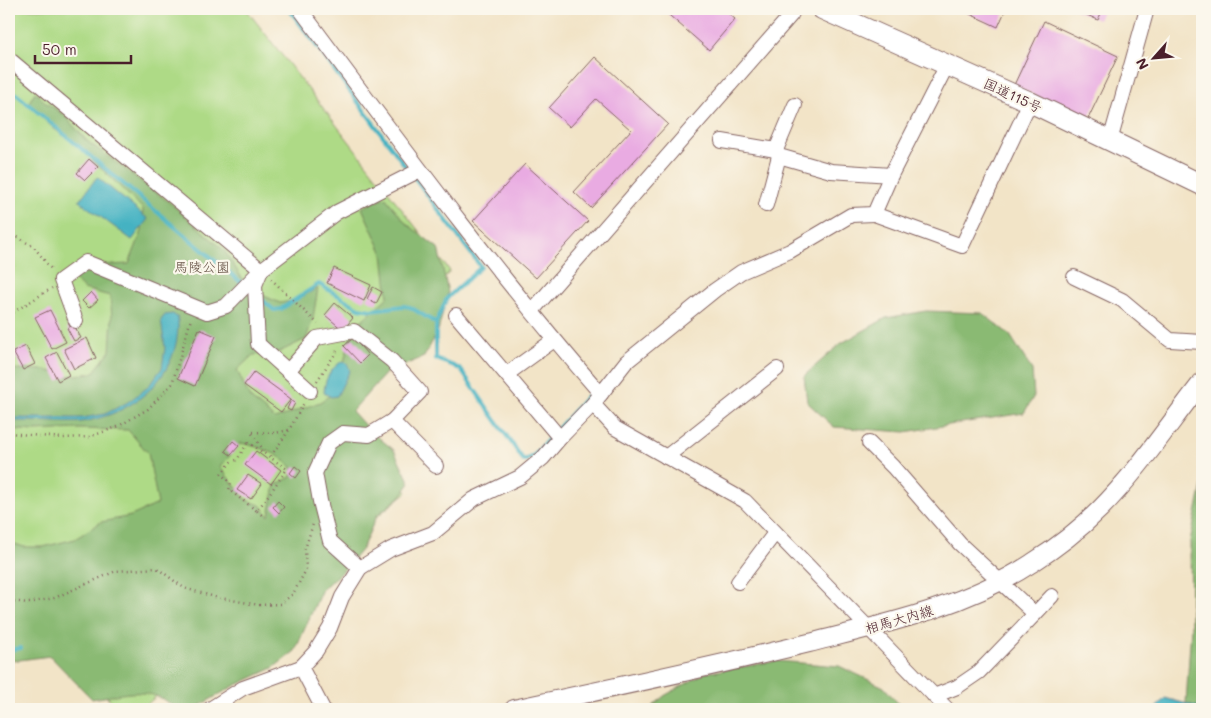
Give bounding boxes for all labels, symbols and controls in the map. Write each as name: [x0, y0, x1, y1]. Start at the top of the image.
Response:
scale bar: [35, 32, 131, 64]
north arrow: [1128, 32, 1178, 82]
text: 50 m: [42, 39, 77, 59]
text: N: [1131, 55, 1153, 73]
street label: 国道115号: [981, 73, 1045, 117]
park label: 馬陵公園: [174, 257, 230, 276]
street label: 相馬大内線: [863, 600, 935, 638]

